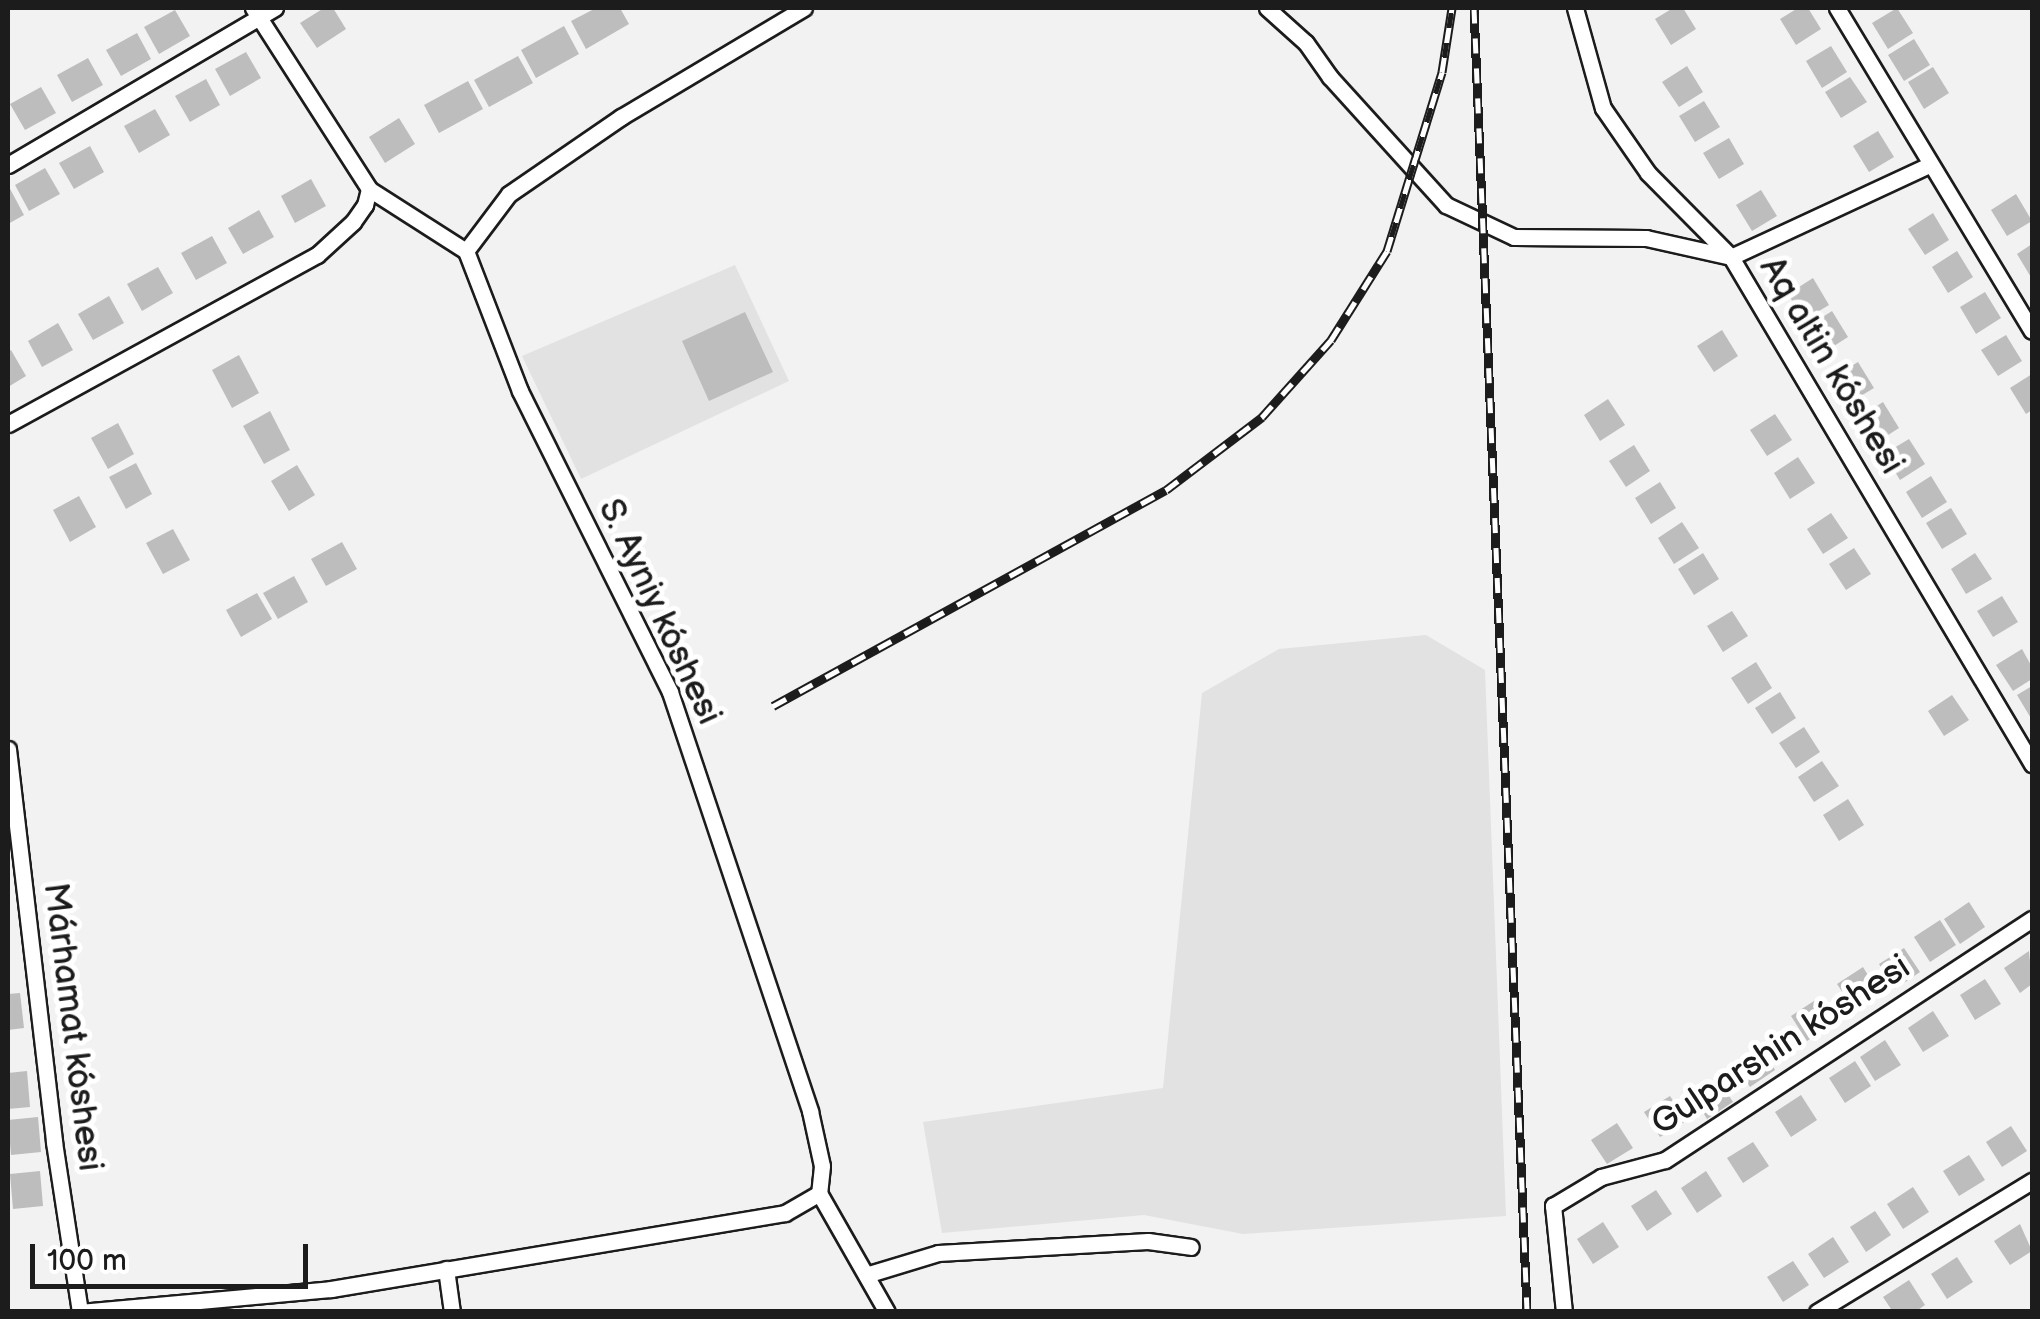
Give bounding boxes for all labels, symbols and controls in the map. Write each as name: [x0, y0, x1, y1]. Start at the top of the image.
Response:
street label: Aq altin kóshesi: [1750, 250, 1912, 482]
street label: S. Ayniy kóshesi: [588, 492, 730, 732]
street label: Márhamat kóshesi: [33, 880, 111, 1174]
street label: Gulparshin kóshesi: [1644, 947, 1918, 1145]
scale bar: [35, 1224, 312, 1286]
text: 100 m: [47, 1243, 127, 1279]

